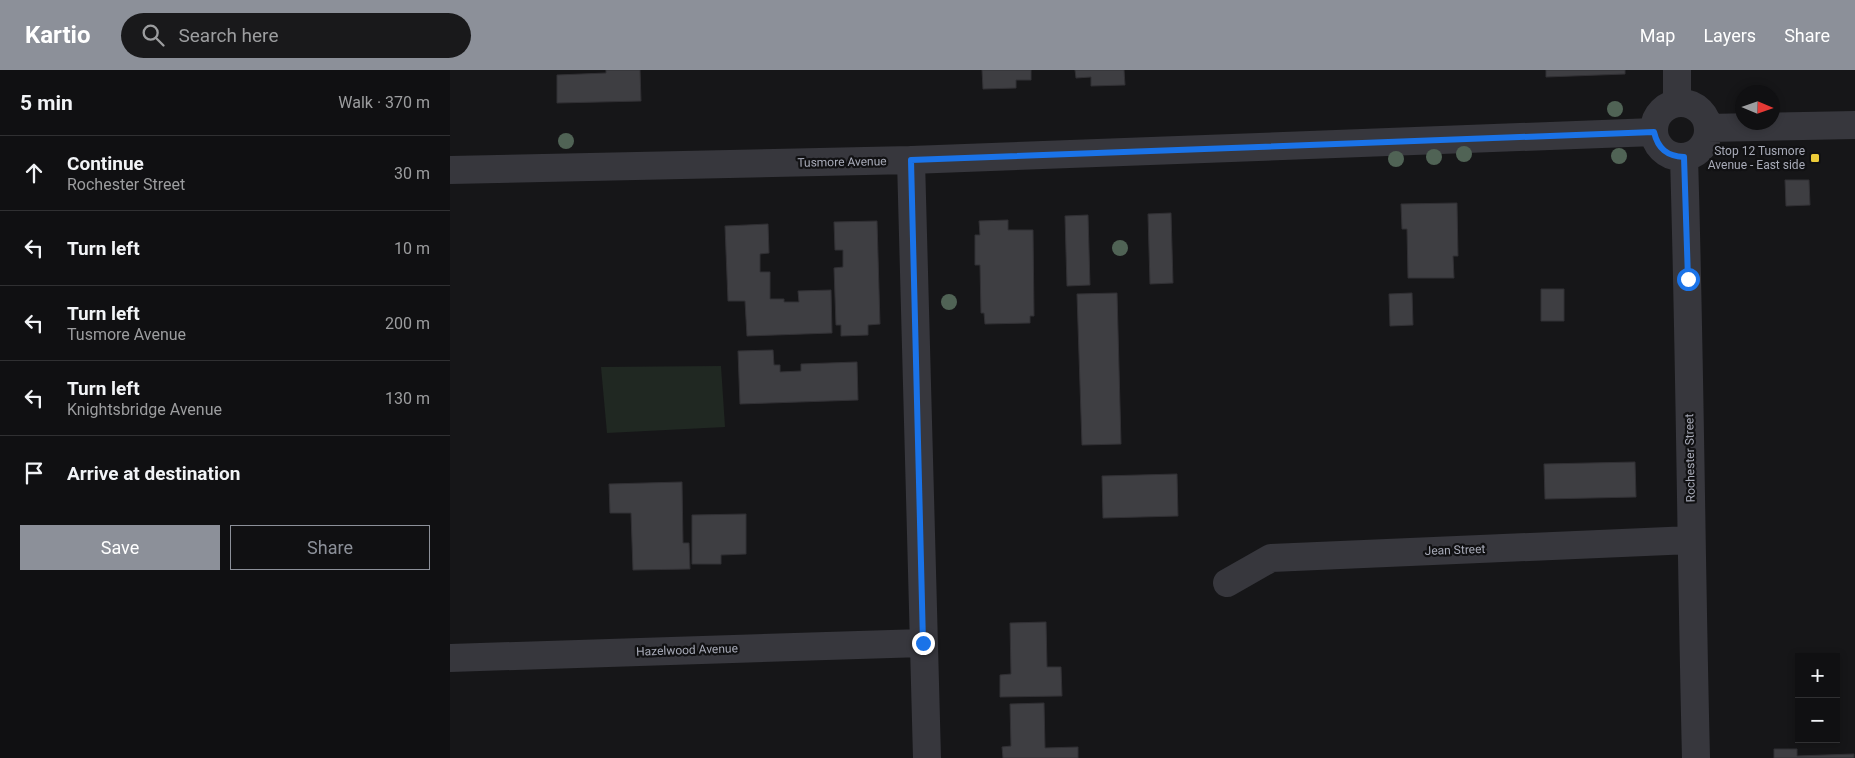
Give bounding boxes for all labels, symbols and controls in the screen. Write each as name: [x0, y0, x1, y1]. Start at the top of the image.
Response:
search box: [121, 13, 471, 58]
text: Kartio: [25, 21, 91, 49]
icon: search: [139, 21, 167, 49]
text: Search here: [179, 24, 278, 47]
text: Map: [1640, 25, 1675, 46]
text: Layers: [1703, 25, 1756, 46]
text: Share: [1784, 25, 1830, 46]
north arrow: [1735, 85, 1780, 130]
text: 5 min: [20, 91, 73, 115]
text: Walk · 370 m: [338, 93, 430, 112]
place label: Stop 12 Tusmore Avenue - East side: [1708, 144, 1805, 172]
text: Continue: [67, 152, 144, 175]
marker: Stop 12 Tusmore Avenue - East side: [1809, 152, 1821, 164]
street label: Tusmore Avenue: [797, 154, 887, 170]
icon: ahead: [20, 159, 48, 187]
text: 30 m: [394, 164, 430, 183]
text: Rochester Street: [67, 175, 185, 194]
icon: left: [20, 234, 48, 262]
text: Turn left: [67, 237, 140, 260]
text: 10 m: [394, 239, 430, 258]
route start: [1677, 268, 1700, 291]
text: Turn left: [67, 302, 140, 325]
icon: left: [20, 309, 48, 337]
text: 200 m: [385, 314, 430, 333]
text: Tusmore Avenue: [67, 325, 186, 344]
text: Turn left: [67, 377, 140, 400]
icon: left: [20, 384, 48, 412]
text: 130 m: [385, 389, 430, 408]
text: Knightsbridge Avenue: [67, 400, 222, 419]
street label: Rochester Street: [1682, 413, 1698, 502]
icon: arrive: [20, 459, 48, 487]
text: Arrive at destination: [67, 462, 240, 485]
button: Save: [20, 525, 220, 570]
button: Share: [230, 525, 430, 570]
street label: Jean Street: [1424, 542, 1486, 558]
route end: [912, 632, 935, 655]
street label: Hazelwood Avenue: [636, 641, 738, 659]
map controls: [1795, 653, 1840, 743]
button: +: [1795, 653, 1840, 698]
button: −: [1795, 698, 1840, 743]

